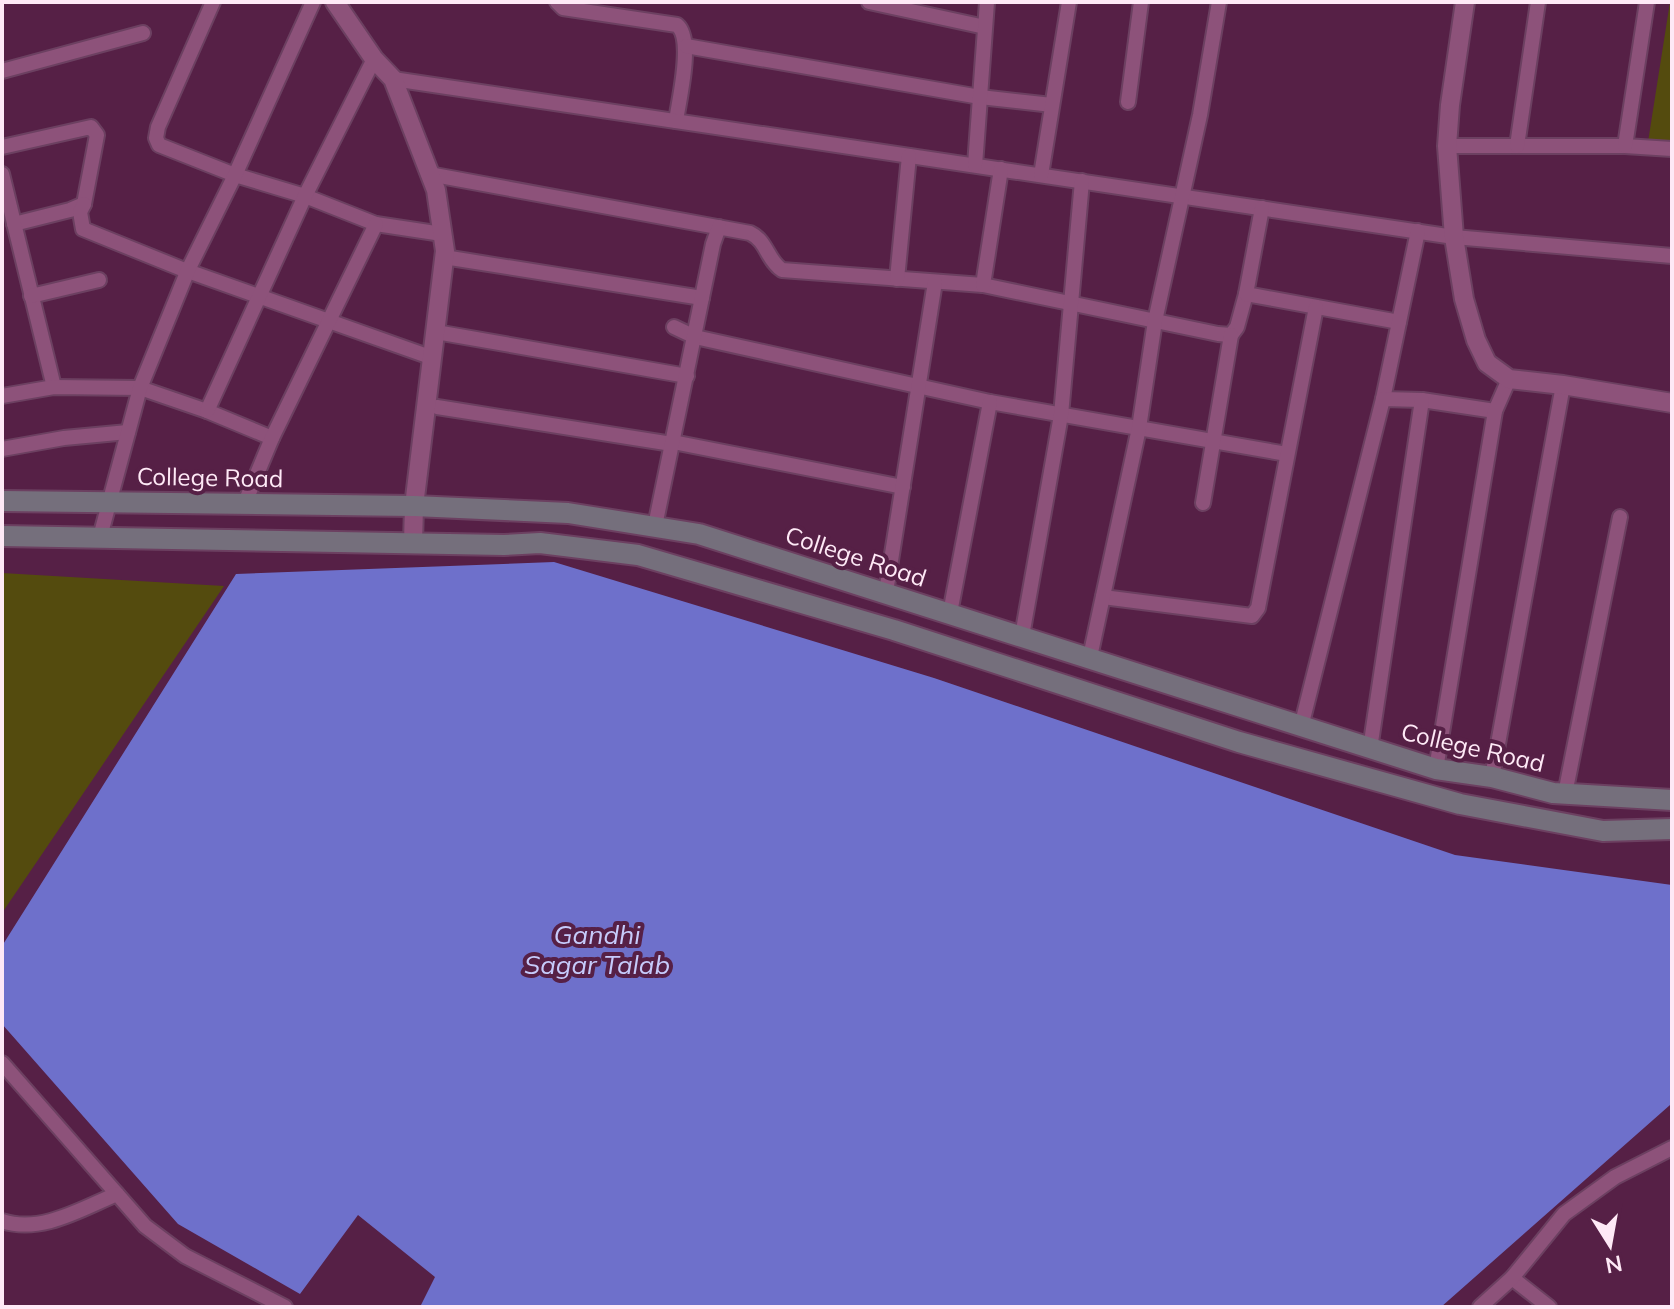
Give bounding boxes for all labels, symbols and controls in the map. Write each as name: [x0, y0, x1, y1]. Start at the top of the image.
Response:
street label: College Road: [137, 461, 283, 493]
street label: College Road: [782, 519, 930, 593]
street label: College Road: [1398, 716, 1548, 778]
water label: Gandhi Sagar Talab: [524, 918, 670, 981]
north arrow: [1570, 1205, 1650, 1285]
text: N: [1603, 1249, 1625, 1280]

